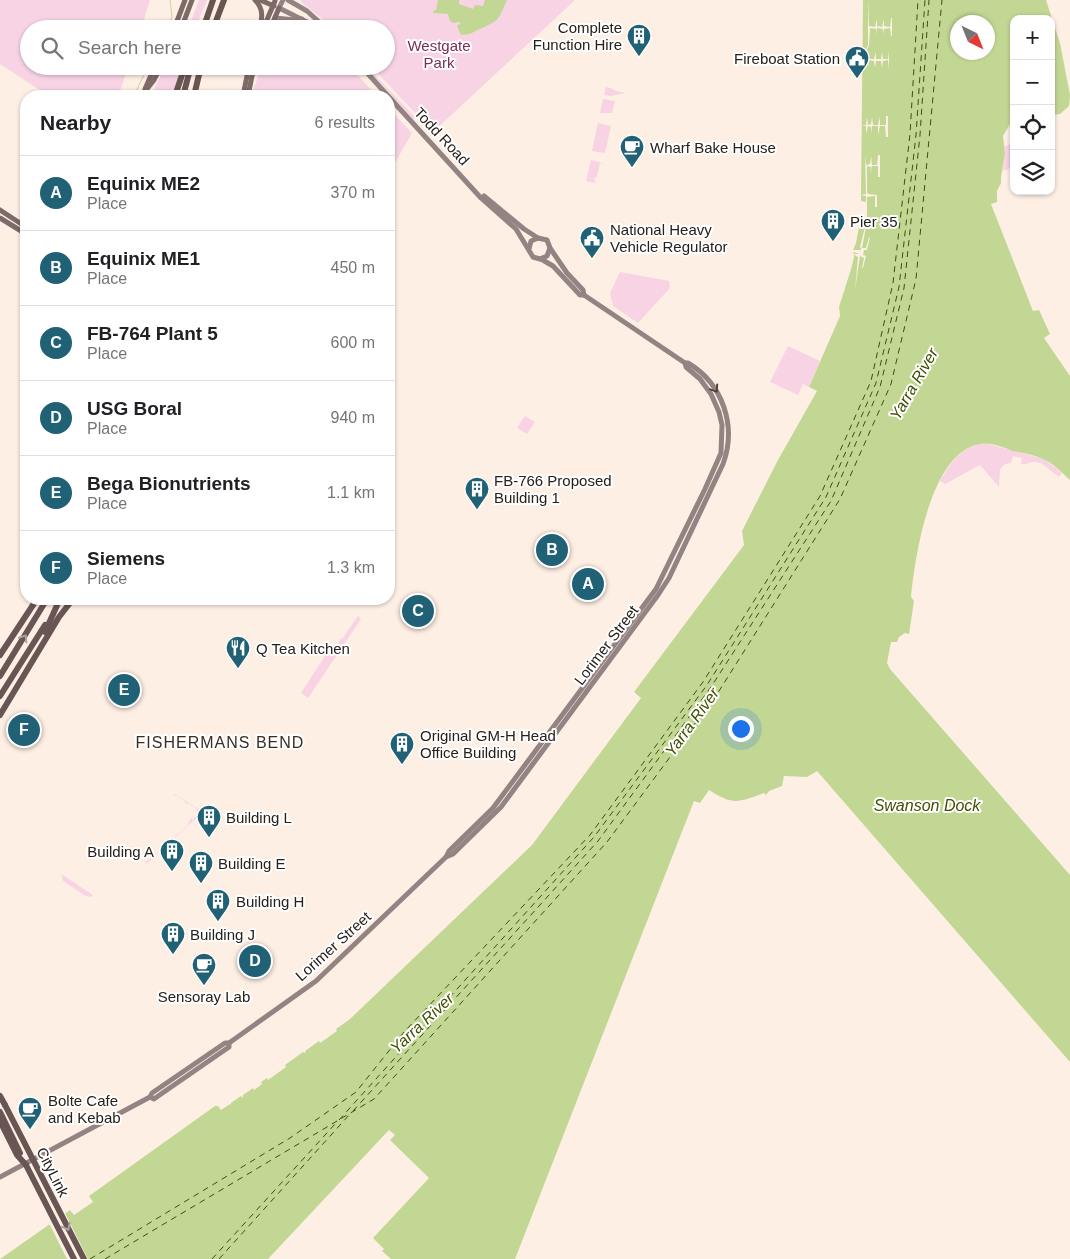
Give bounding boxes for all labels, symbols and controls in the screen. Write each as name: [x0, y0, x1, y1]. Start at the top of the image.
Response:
north arrow: [950, 15, 995, 60]
map controls: [1010, 15, 1055, 195]
button: +: [1010, 15, 1055, 60]
place label: Complete Function Hire: [533, 19, 622, 53]
search box: [20, 20, 395, 75]
building icon: Complete Function Hire: [626, 23, 652, 57]
icon: search: [38, 34, 66, 62]
text: Search here: [78, 37, 182, 58]
park label: Westgate Park: [407, 37, 471, 71]
public building icon: Fireboat Station: [844, 45, 870, 79]
place label: Fireboat Station: [734, 50, 840, 67]
button: −: [1010, 60, 1055, 105]
street label: Todd Road: [411, 104, 473, 168]
button: locate: [1010, 105, 1055, 150]
text: Nearby: [40, 111, 111, 134]
text: 6 results: [315, 114, 375, 131]
cafe icon: Wharf Bake House: [619, 134, 645, 168]
place label: Wharf Bake House: [650, 139, 776, 156]
button: layers: [1010, 150, 1055, 195]
text: Equinix ME2: [87, 173, 200, 194]
text: A: [50, 184, 62, 201]
text: 370 m: [331, 184, 375, 201]
text: Place: [87, 195, 127, 212]
building icon: Pier 35: [820, 208, 846, 242]
place label: Pier 35: [850, 213, 898, 230]
place label: National Heavy Vehicle Regulator: [610, 221, 728, 255]
public building icon: National Heavy Vehicle Regulator: [579, 225, 605, 259]
text: Equinix ME1: [87, 248, 200, 269]
text: B: [50, 259, 62, 276]
text: 450 m: [331, 259, 375, 276]
text: Place: [87, 270, 127, 287]
text: FB-764 Plant 5: [87, 323, 218, 344]
text: C: [50, 334, 62, 351]
text: 600 m: [331, 334, 375, 351]
text: Place: [87, 345, 127, 362]
water label: Yarra River: [887, 345, 942, 423]
one-way arrow: [709, 383, 718, 393]
text: USG Boral: [87, 398, 182, 419]
text: D: [50, 409, 62, 426]
text: 940 m: [331, 409, 375, 426]
text: Place: [87, 420, 127, 437]
place label: FB-766 Proposed Building 1: [494, 472, 612, 506]
text: Bega Bionutrients: [87, 473, 251, 494]
building icon: FB-766 Proposed Building 1: [464, 476, 490, 510]
text: E: [51, 484, 61, 501]
text: 1.1 km: [327, 484, 375, 501]
text: Place: [87, 495, 127, 512]
pin: B: [536, 531, 568, 569]
text: Siemens: [87, 548, 165, 569]
text: F: [51, 559, 61, 576]
text: 1.3 km: [327, 559, 375, 576]
pin: A: [572, 565, 604, 603]
text: Place: [87, 570, 127, 587]
pin: C: [402, 592, 434, 630]
street label: Lorimer Street: [571, 601, 642, 688]
one-way arrow: [18, 634, 28, 643]
restaurant icon: Q Tea Kitchen: [225, 635, 251, 669]
place label: Q Tea Kitchen: [256, 640, 350, 657]
pin: E: [108, 671, 140, 709]
water label: Yarra River: [662, 684, 723, 759]
pin: F: [8, 711, 40, 749]
your location: [728, 716, 754, 742]
place label: Original GM-H Head Office Building: [420, 727, 556, 761]
building icon: Original GM-H Head Office Building: [389, 731, 415, 765]
district label: FISHERMANS BEND: [136, 734, 304, 751]
water label: Swanson Dock: [874, 797, 981, 814]
building icon: Building L: [196, 804, 222, 838]
place label: Building L: [226, 809, 292, 826]
building icon: Building A: [159, 838, 185, 872]
place label: Building A: [87, 843, 154, 860]
building icon: Building E: [188, 850, 214, 884]
place label: Building E: [218, 855, 286, 872]
building icon: Building H: [205, 888, 231, 922]
place label: Building H: [236, 893, 304, 910]
street label: Lorimer Street: [292, 907, 375, 984]
building icon: Building J: [160, 921, 186, 955]
place label: Building J: [190, 926, 255, 943]
pin: D: [239, 942, 271, 980]
cafe icon: Sensoray Lab: [191, 952, 217, 986]
place label: Sensoray Lab: [158, 988, 250, 1005]
water label: Yarra River: [387, 989, 457, 1056]
place label: Bolte Cafe and Kebab: [48, 1092, 121, 1126]
cafe icon: Bolte Cafe and Kebab: [17, 1096, 43, 1130]
street label: CityLink: [33, 1144, 73, 1200]
one-way arrow: [61, 1221, 71, 1230]

